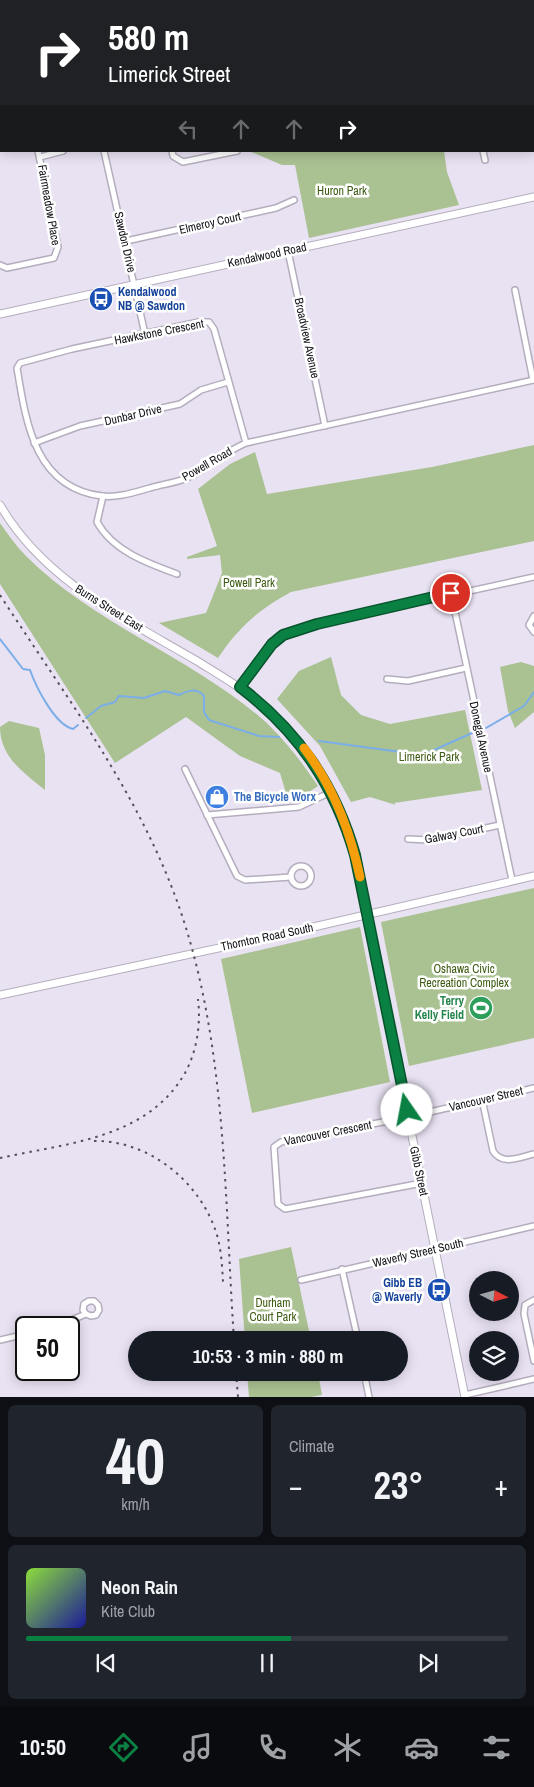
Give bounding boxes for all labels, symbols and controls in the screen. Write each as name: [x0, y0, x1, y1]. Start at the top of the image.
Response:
text: 580 m: [108, 14, 189, 61]
icon: right: [25, 20, 90, 85]
text: Limerick Street: [108, 59, 230, 89]
icon: left: [174, 115, 202, 143]
icon: ahead: [227, 115, 255, 143]
icon: ahead: [280, 115, 308, 143]
icon: right: [333, 115, 361, 143]
street label: Fairmeadow Place: [34, 163, 64, 247]
park label: Huron Park: [317, 183, 367, 199]
street label: Elmeroy Court: [178, 208, 243, 238]
street label: Sawdon Drive: [110, 210, 140, 274]
street label: Kendalwood Road: [226, 239, 308, 271]
place label: Kendalwood NB @ Sawdon: [118, 284, 185, 314]
bus stop icon: Kendalwood NB @ Sawdon: [88, 286, 114, 312]
street label: Broadview Avenue: [291, 296, 323, 380]
street label: Hawkstone Crescent: [113, 315, 205, 349]
street label: Dunbar Drive: [103, 401, 163, 429]
street label: Powell Road: [179, 443, 235, 485]
pin: [430, 572, 472, 614]
park label: Powell Park: [223, 575, 275, 591]
icon: arrive: [437, 579, 465, 607]
street label: Burns Street East: [72, 581, 146, 635]
street label: Donegal Avenue: [466, 700, 496, 774]
park label: Limerick Park: [399, 749, 459, 765]
shop icon: The Bicycle Worx: [204, 784, 230, 810]
place label: The Bicycle Worx: [234, 789, 316, 805]
street label: Galway Court: [423, 820, 485, 848]
street label: Thornton Road South: [219, 919, 315, 955]
park label: Oshawa Civic Recreation Complex: [419, 961, 509, 991]
place label: Terry Kelly Field: [415, 993, 465, 1023]
sports icon: Terry Kelly Field: [468, 995, 494, 1021]
position arrow: [380, 1083, 432, 1135]
street label: Vancouver Street: [448, 1083, 525, 1115]
street label: Vancouver Crescent: [283, 1117, 373, 1149]
street label: Gibb Street: [406, 1145, 432, 1198]
street label: Waverly Street South: [371, 1235, 465, 1271]
north arrow: [469, 1271, 519, 1321]
map controls: [469, 1271, 519, 1381]
place label: Gibb EB @ Waverly: [372, 1275, 423, 1305]
bus stop icon: Gibb EB @ Waverly: [426, 1277, 452, 1303]
park label: Durham Court Park: [249, 1295, 297, 1325]
speed limit sign: 50: [15, 1316, 80, 1381]
button: layers: [469, 1331, 519, 1381]
text: 10:53 · 3 min · 880 m: [193, 1343, 343, 1369]
text: 40: [106, 1417, 165, 1504]
text: Climate: [289, 1435, 334, 1457]
text: 23°: [374, 1460, 423, 1511]
text: −: [289, 1467, 302, 1505]
text: +: [495, 1467, 508, 1505]
text: km/h: [121, 1493, 150, 1515]
text: Neon Rain: [101, 1574, 178, 1600]
text: Kite Club: [101, 1600, 155, 1622]
icon: previous: [92, 1649, 120, 1677]
icon: pause: [253, 1649, 281, 1677]
icon: next: [414, 1649, 442, 1677]
icon: directions: [106, 1730, 141, 1765]
icon: music: [180, 1730, 215, 1765]
icon: phone: [255, 1730, 290, 1765]
icon: climate: [330, 1730, 365, 1765]
icon: car: [404, 1730, 439, 1765]
icon: filters: [479, 1730, 514, 1765]
text: 10:50: [20, 1732, 66, 1762]

